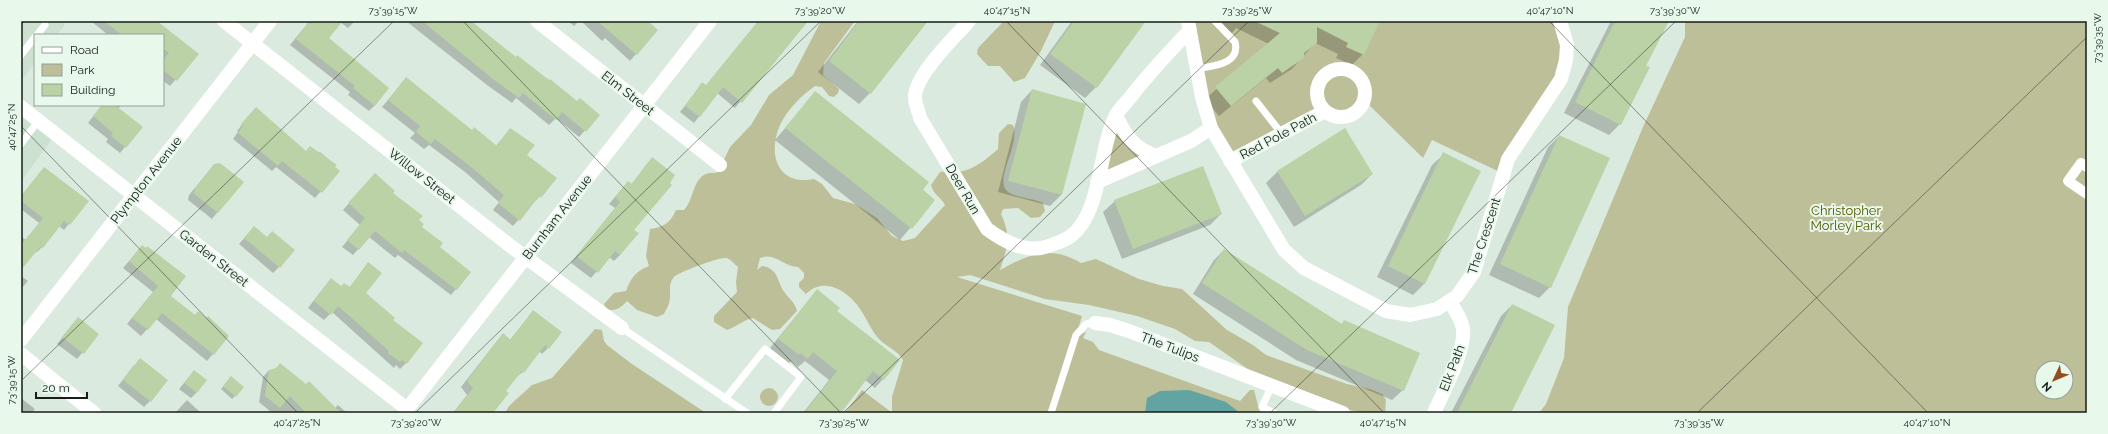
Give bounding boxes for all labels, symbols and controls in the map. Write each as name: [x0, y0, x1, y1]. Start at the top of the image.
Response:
text: 73°39'15"W: [368, 5, 418, 16]
text: 73°39'20"W: [795, 5, 846, 16]
text: 40°47'15"N: [984, 5, 1030, 16]
text: 73°39'25"W: [1222, 5, 1273, 16]
text: 40°47'10"N: [1527, 5, 1573, 16]
text: 73°39'30"W: [1650, 5, 1701, 16]
text: 73°39'35"W: [2092, 12, 2103, 63]
legend: [34, 34, 164, 106]
text: Road: [70, 43, 99, 57]
text: Park: [70, 63, 95, 77]
street label: Elm Street: [599, 68, 658, 119]
text: Building: [70, 83, 116, 97]
text: 40°47'25"N: [6, 103, 17, 151]
street label: Red Pole Path: [1237, 110, 1319, 162]
street label: Plympton Avenue: [107, 133, 185, 227]
street label: Willow Street: [386, 145, 459, 207]
street label: Deer Run: [943, 161, 983, 217]
street label: Burnham Avenue: [519, 171, 595, 262]
street label: The Crescent: [1464, 195, 1504, 276]
park label: Christopher Morley Park: [1810, 203, 1882, 233]
street label: Garden Street: [177, 226, 252, 290]
street label: The Tulips: [1139, 329, 1201, 365]
street label: Elk Path: [1436, 343, 1468, 393]
text: 73°39'15"W: [6, 355, 17, 405]
north arrow: [2034, 360, 2074, 400]
scale bar: [36, 374, 87, 400]
text: N: [2040, 379, 2055, 394]
text: 20 m: [42, 381, 70, 395]
text: 40°47'25"N: [273, 417, 321, 428]
text: 73°39'20"W: [391, 417, 442, 428]
text: 73°39'25"W: [819, 417, 870, 428]
text: 73°39'30"W: [1246, 417, 1297, 428]
text: 40°47'15"N: [1360, 417, 1406, 428]
text: 73°39'35"W: [1674, 417, 1725, 428]
text: 40°47'10"N: [1904, 417, 1950, 428]

